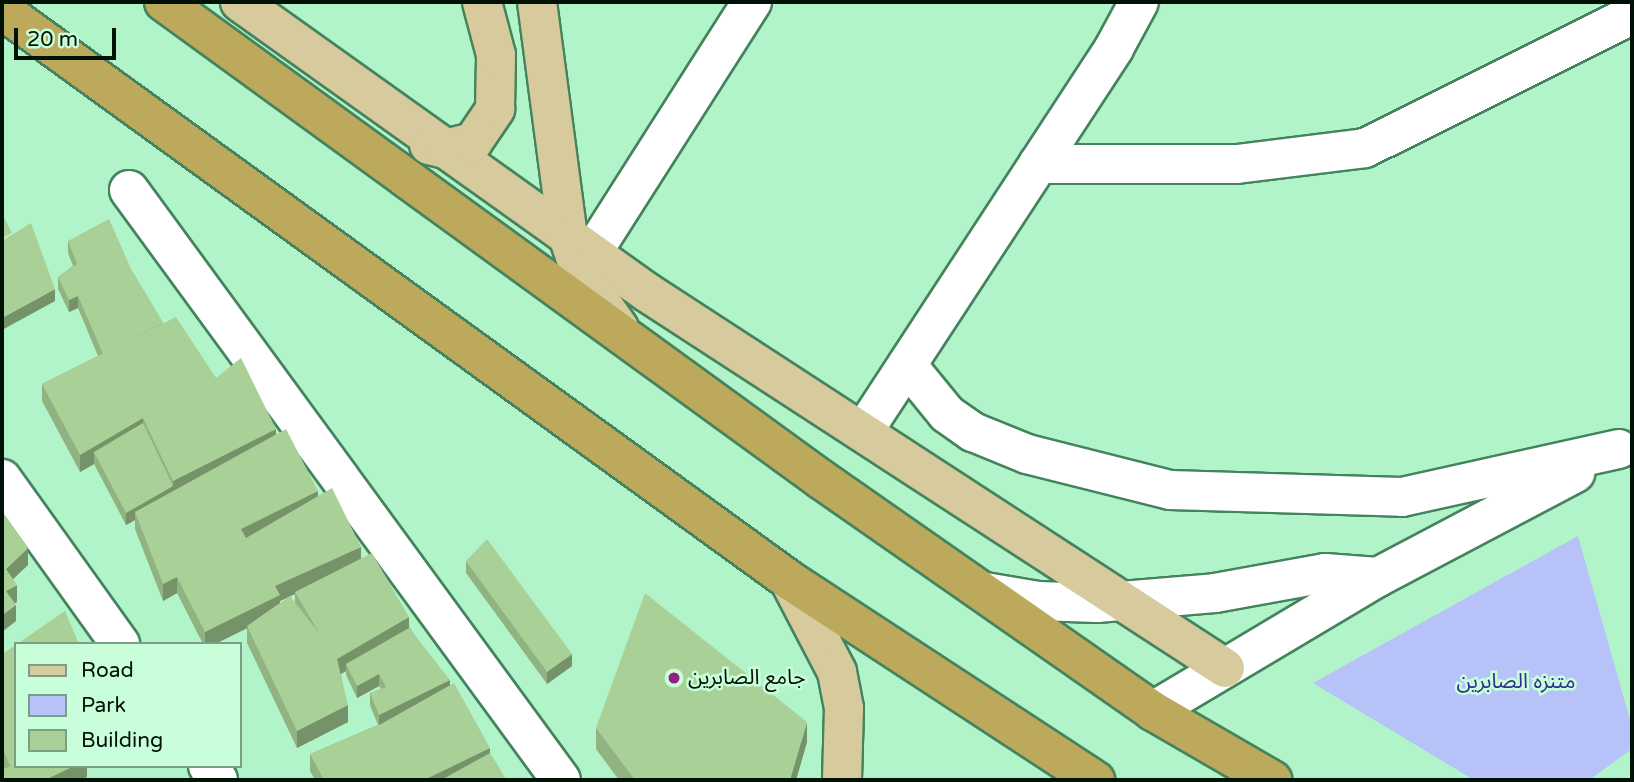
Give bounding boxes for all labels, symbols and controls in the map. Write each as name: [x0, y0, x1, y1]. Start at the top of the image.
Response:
scale bar: [18, 14, 119, 58]
text: 20 m: [27, 27, 78, 52]
legend: [14, 642, 242, 768]
text: Road: [81, 658, 134, 683]
place label: جامع الصابرين: [688, 665, 806, 691]
park label: متنزه الصابرين: [1457, 669, 1575, 695]
marker: جامع الصابرين: [666, 670, 682, 686]
text: Park: [81, 693, 126, 718]
text: Building: [81, 728, 163, 753]

